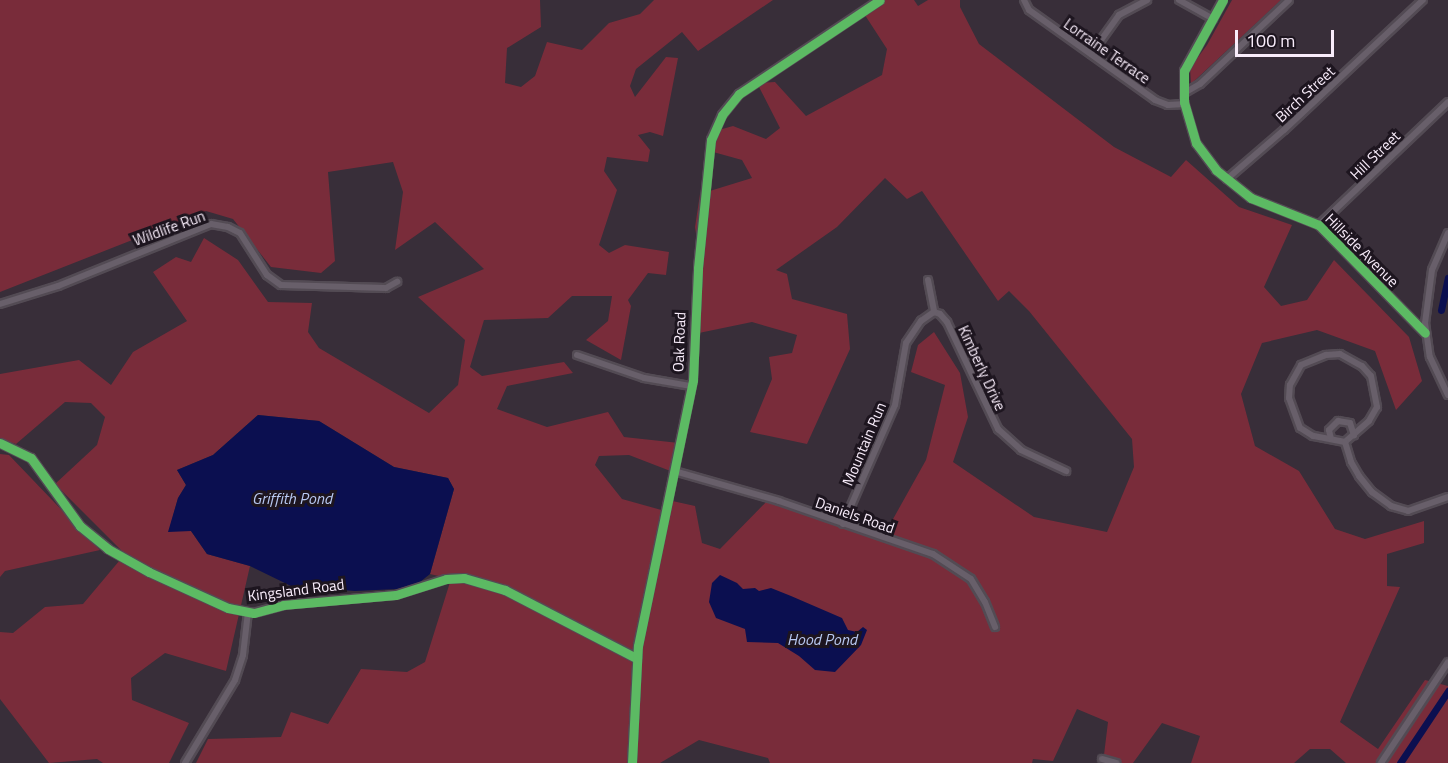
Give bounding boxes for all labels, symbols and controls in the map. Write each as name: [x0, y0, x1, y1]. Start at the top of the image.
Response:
street label: Lorraine Terrace: [1060, 15, 1154, 87]
scale bar: [1238, 18, 1337, 56]
text: 100 m: [1246, 27, 1295, 54]
street label: Birch Street: [1272, 62, 1338, 126]
street label: Hill Street: [1346, 127, 1404, 183]
street label: Wildlife Run: [130, 207, 208, 249]
street label: Hillside Avenue: [1322, 210, 1402, 290]
street label: Oak Road: [669, 312, 689, 372]
street label: Kimberly Drive: [954, 323, 1010, 413]
street label: Mountain Run: [838, 399, 890, 489]
water label: Griffith Pond: [252, 488, 332, 508]
street label: Daniels Road: [813, 493, 897, 537]
street label: Kingsland Road: [247, 575, 345, 605]
water label: Hood Pond: [787, 629, 857, 649]

